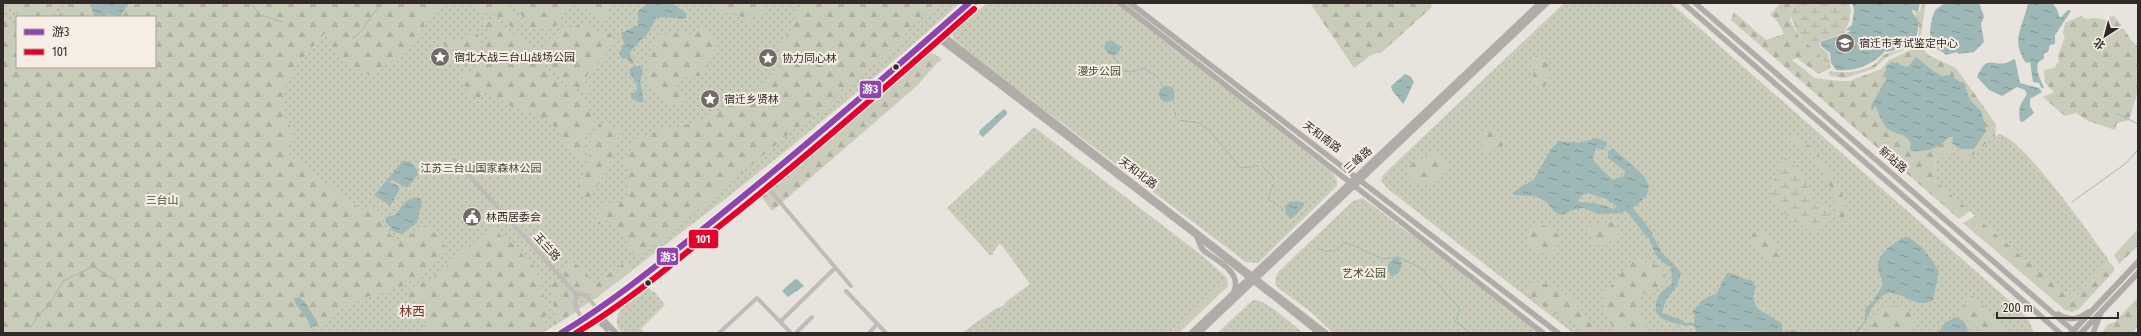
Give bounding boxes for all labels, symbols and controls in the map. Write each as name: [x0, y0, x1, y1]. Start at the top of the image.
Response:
legend: [16, 16, 156, 68]
north arrow: [2085, 16, 2125, 56]
text: 游3: [52, 25, 69, 39]
school or university icon: 宿迁市考试鉴定中心: [1834, 32, 1856, 54]
text: 北: [2091, 35, 2108, 52]
place label: 宿迁市考试鉴定中心: [1859, 37, 1958, 50]
text: 101: [52, 45, 67, 59]
place icon: 宿北大战三台山战场公园: [429, 46, 451, 68]
place icon: 协力同心林: [757, 47, 779, 69]
place label: 宿北大战三台山战场公园: [454, 51, 575, 64]
place label: 协力同心林: [782, 52, 837, 65]
unlabelled marker: [891, 62, 901, 72]
park label: 漫步公园: [1077, 65, 1121, 78]
line badge: 游3: [859, 80, 882, 99]
text: 游3: [862, 83, 878, 96]
place icon: 宿迁乡贤林: [699, 88, 721, 110]
place label: 宿迁乡贤林: [724, 93, 779, 106]
street label: 天和南路: [1301, 119, 1343, 155]
street label: 三峰路: [1341, 144, 1375, 176]
street label: 新站路: [1876, 144, 1910, 176]
street label: 天和北路: [1117, 155, 1159, 191]
park label: 江苏三台山国家森林公园: [421, 162, 542, 175]
park label: 三台山: [146, 194, 179, 207]
public building icon: 林西居委会: [461, 206, 483, 228]
place label: 林西居委会: [486, 211, 541, 224]
line badge: 101: [688, 229, 719, 249]
street label: 玉兰路: [531, 230, 563, 264]
text: 101: [695, 233, 711, 246]
line badge: 游3: [656, 247, 679, 266]
text: 游3: [660, 251, 676, 264]
park label: 艺术公园: [1342, 267, 1386, 280]
unlabelled marker: [643, 278, 653, 288]
scale bar: [1997, 294, 2118, 320]
text: 200 m: [2003, 301, 2033, 315]
district label: 林西: [399, 304, 425, 319]

